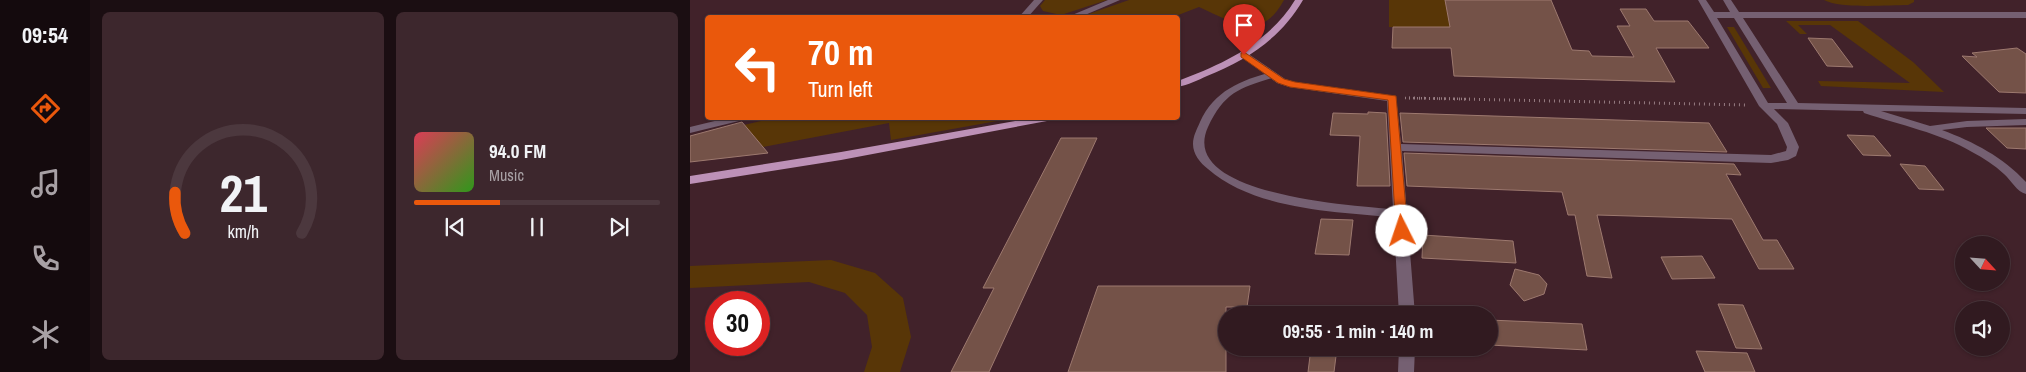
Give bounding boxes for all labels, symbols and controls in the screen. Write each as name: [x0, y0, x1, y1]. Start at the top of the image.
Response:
pin: [1223, 4, 1265, 55]
icon: arrive: [1230, 11, 1258, 39]
text: 09:54: [22, 20, 68, 50]
text: 70 m: [808, 29, 873, 76]
icon: left: [725, 35, 790, 100]
text: Turn left: [808, 74, 873, 104]
icon: directions: [28, 91, 63, 126]
text: 94.0 FM: [489, 138, 546, 164]
text: 21: [219, 158, 267, 228]
text: Music: [489, 164, 524, 186]
icon: music: [28, 166, 63, 201]
position arrow: [1375, 204, 1427, 256]
icon: previous: [441, 213, 469, 241]
icon: pause: [523, 213, 551, 241]
icon: next: [605, 213, 633, 241]
text: km/h: [227, 220, 259, 244]
north arrow: [1955, 236, 2010, 291]
map controls: [1955, 236, 2010, 356]
icon: phone: [28, 241, 63, 276]
speed limit sign: 30: [705, 291, 770, 356]
button: sound: [1955, 301, 2010, 356]
icon: climate: [28, 317, 63, 352]
text: 09:55 · 1 min · 140 m: [1283, 318, 1433, 344]

